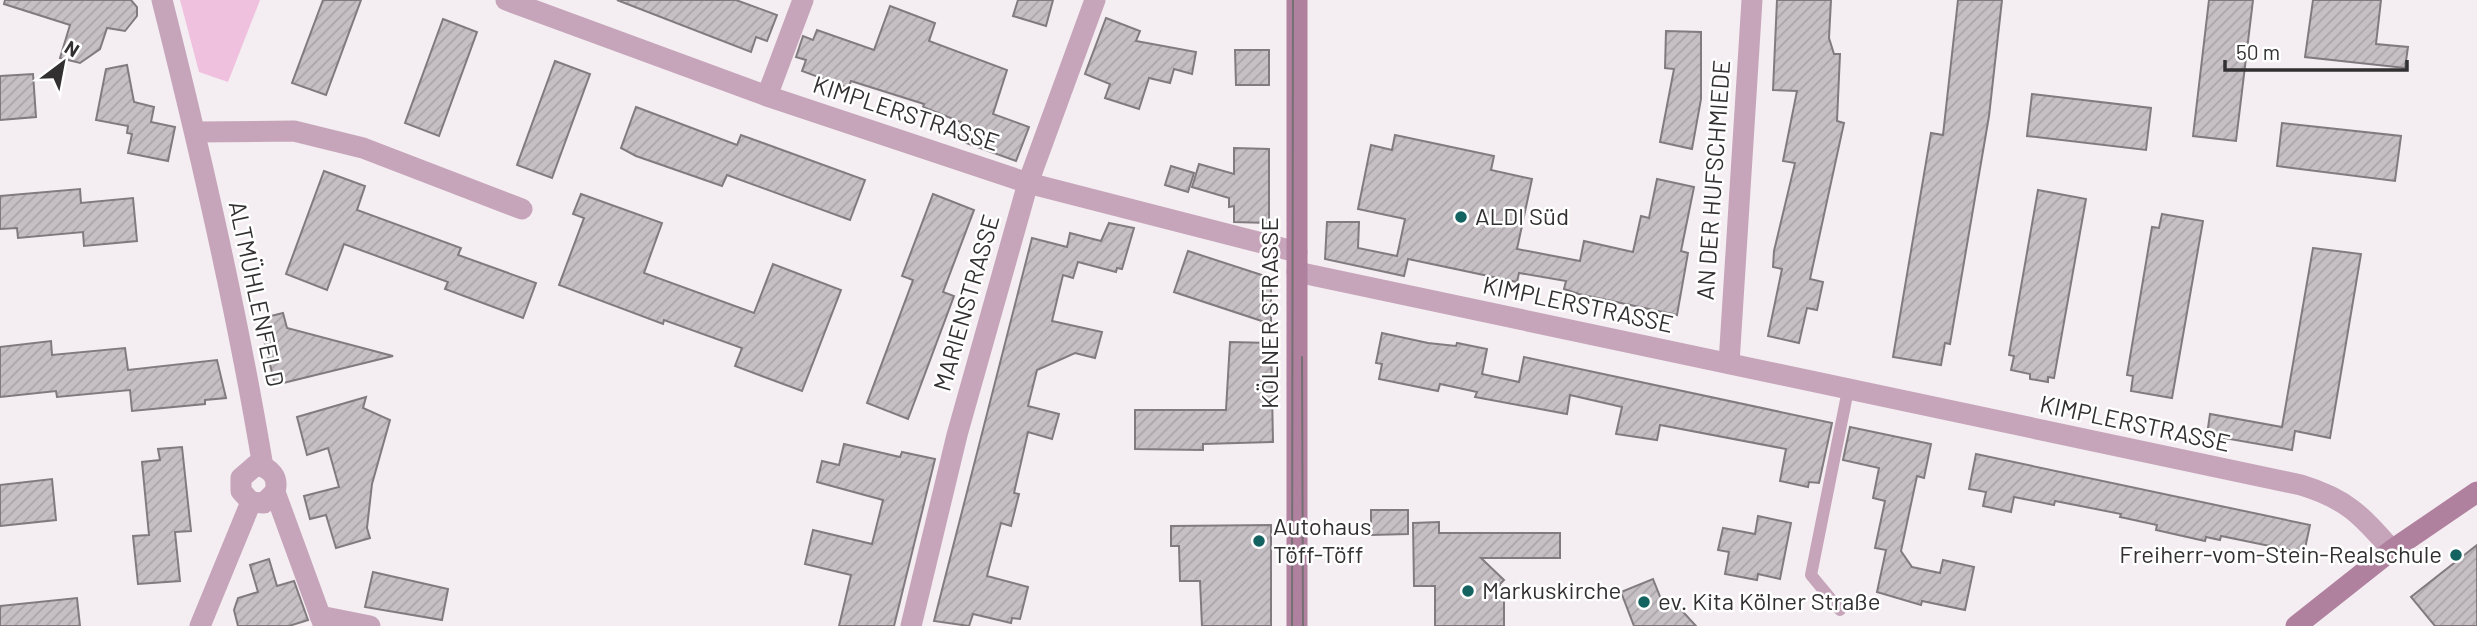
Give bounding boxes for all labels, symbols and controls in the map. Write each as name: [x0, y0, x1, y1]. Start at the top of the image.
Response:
north arrow: [28, 28, 98, 98]
scale bar: [2225, 28, 2407, 72]
text: N: [61, 35, 84, 61]
text: 50 m: [2236, 39, 2280, 64]
street label: AN DER HUFSCHMIEDE: [1690, 59, 1735, 301]
street label: KIMPLERSTRASSE: [810, 69, 1003, 156]
street label: ALTMÜHLENFELD: [224, 198, 291, 389]
place label: ALDI Süd: [1475, 201, 1569, 230]
marker: ALDI Süd: [1453, 209, 1469, 225]
street label: MARIENSTRASSE: [926, 211, 1005, 394]
street label: KÖLNER STRASSE: [1254, 217, 1283, 409]
street label: KIMPLERSTRASSE: [1480, 269, 1676, 338]
street label: KIMPLERSTRASSE: [2037, 388, 2233, 457]
place label: Autohaus Töff-Töff: [1273, 511, 1372, 568]
marker: Autohaus Töff-Töff: [1251, 533, 1267, 549]
place label: Freiherr-vom-Stein-Realschule: [2119, 539, 2442, 568]
marker: Freiherr-vom-Stein-Realschule: [2448, 547, 2464, 563]
place label: Markuskirche: [1482, 575, 1621, 604]
marker: Markuskirche: [1460, 583, 1476, 599]
place label: ev. Kita Kölner Straße: [1658, 586, 1881, 615]
marker: ev. Kita Kölner Straße: [1636, 594, 1652, 610]

